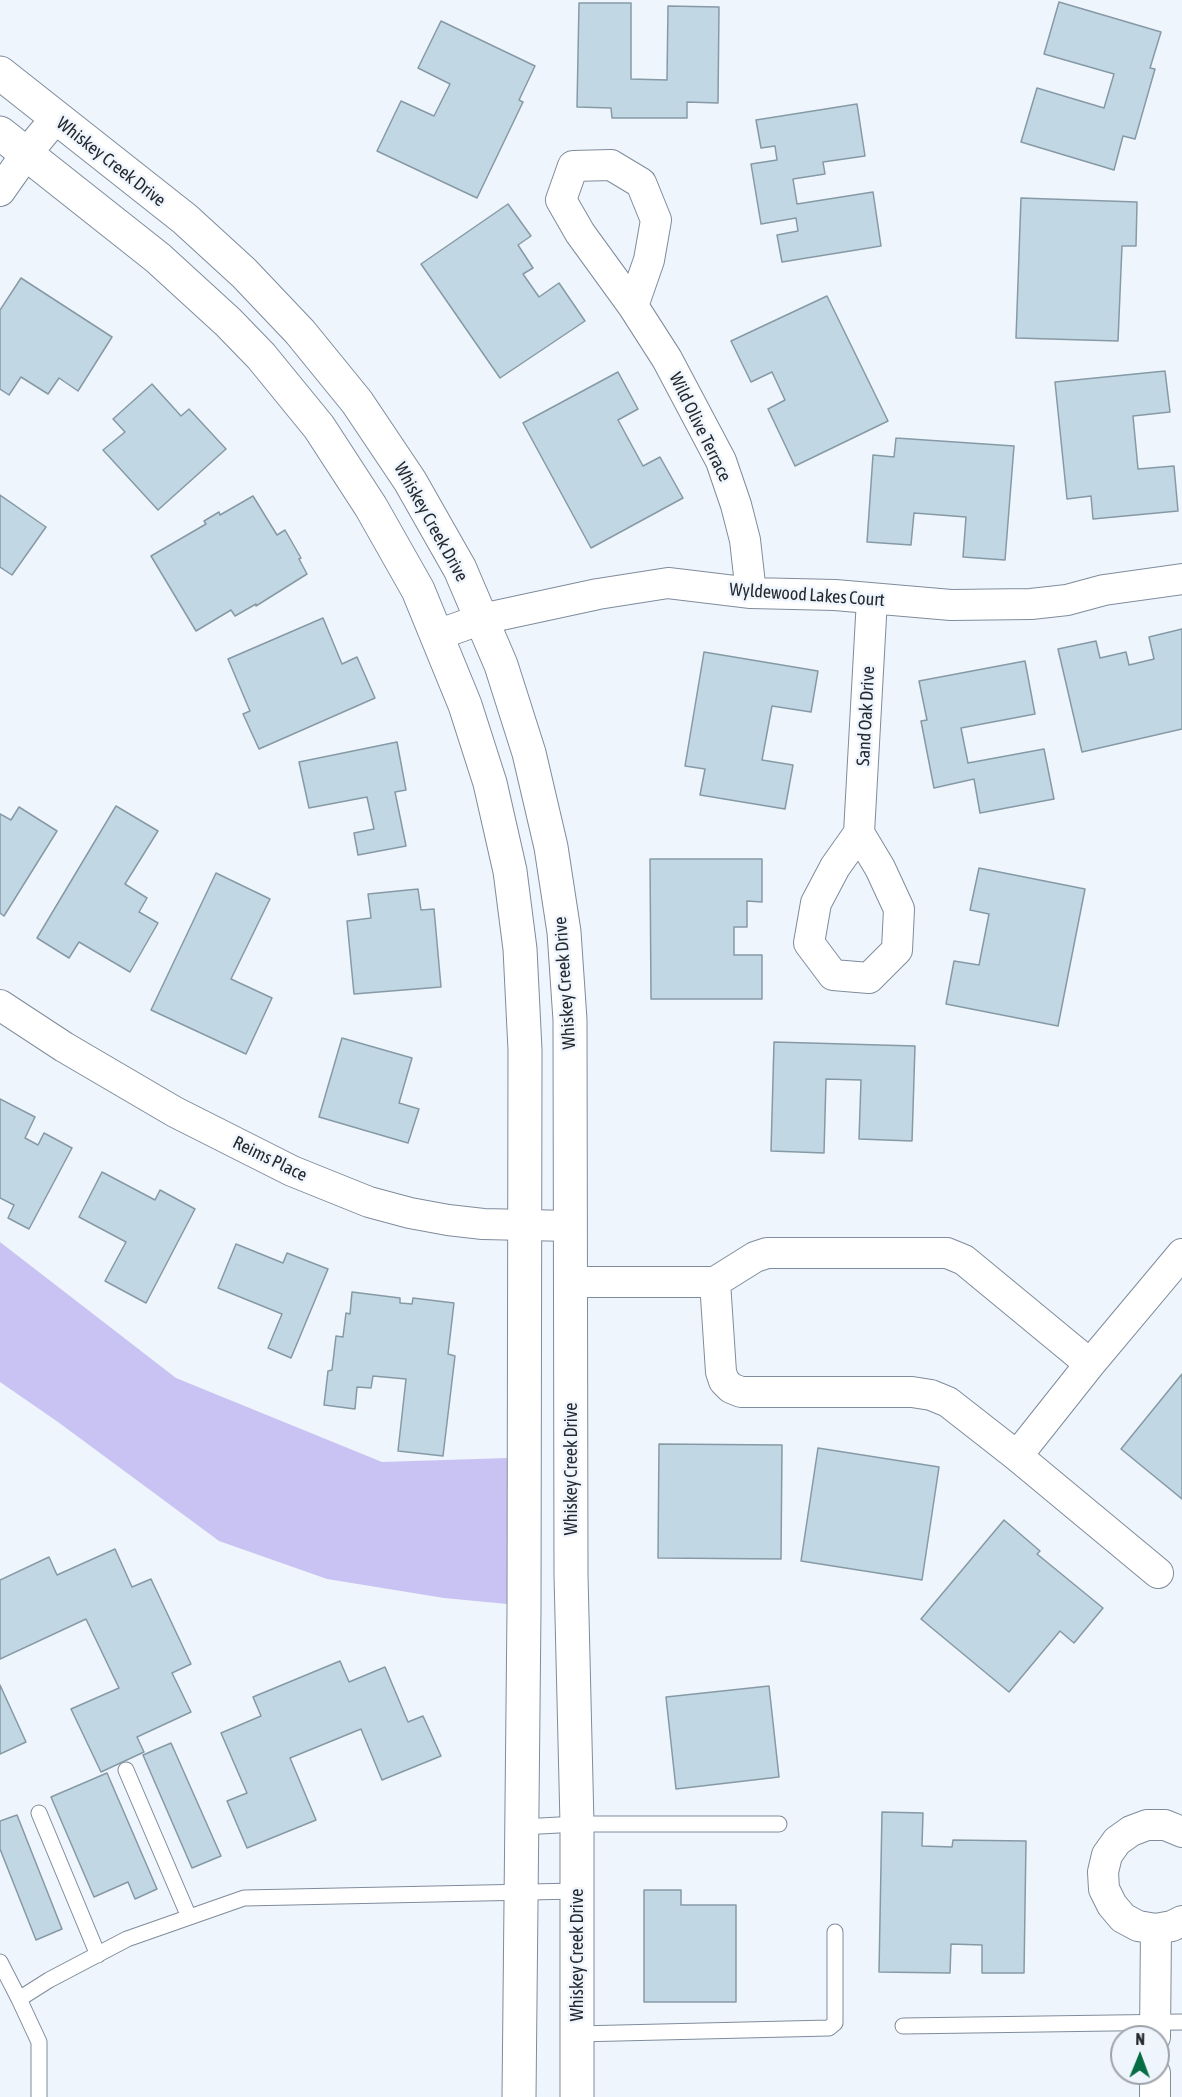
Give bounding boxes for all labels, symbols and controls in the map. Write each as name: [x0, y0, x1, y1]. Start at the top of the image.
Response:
street label: Whiskey Creek Drive: [52, 113, 170, 211]
street label: Wild Olive Terrace: [664, 369, 736, 485]
street label: Whiskey Creek Drive: [389, 459, 473, 585]
street label: Wyldewood Lakes Court: [729, 579, 885, 611]
street label: Sand Oak Drive: [853, 666, 879, 766]
street label: Whiskey Creek Drive: [550, 916, 580, 1050]
street label: Reims Place: [229, 1132, 311, 1186]
street label: Whiskey Creek Drive: [560, 1403, 582, 1535]
street label: Whiskey Creek Drive: [566, 1889, 588, 2021]
north arrow: [1110, 2025, 1170, 2085]
text: N: [1135, 2030, 1145, 2048]

